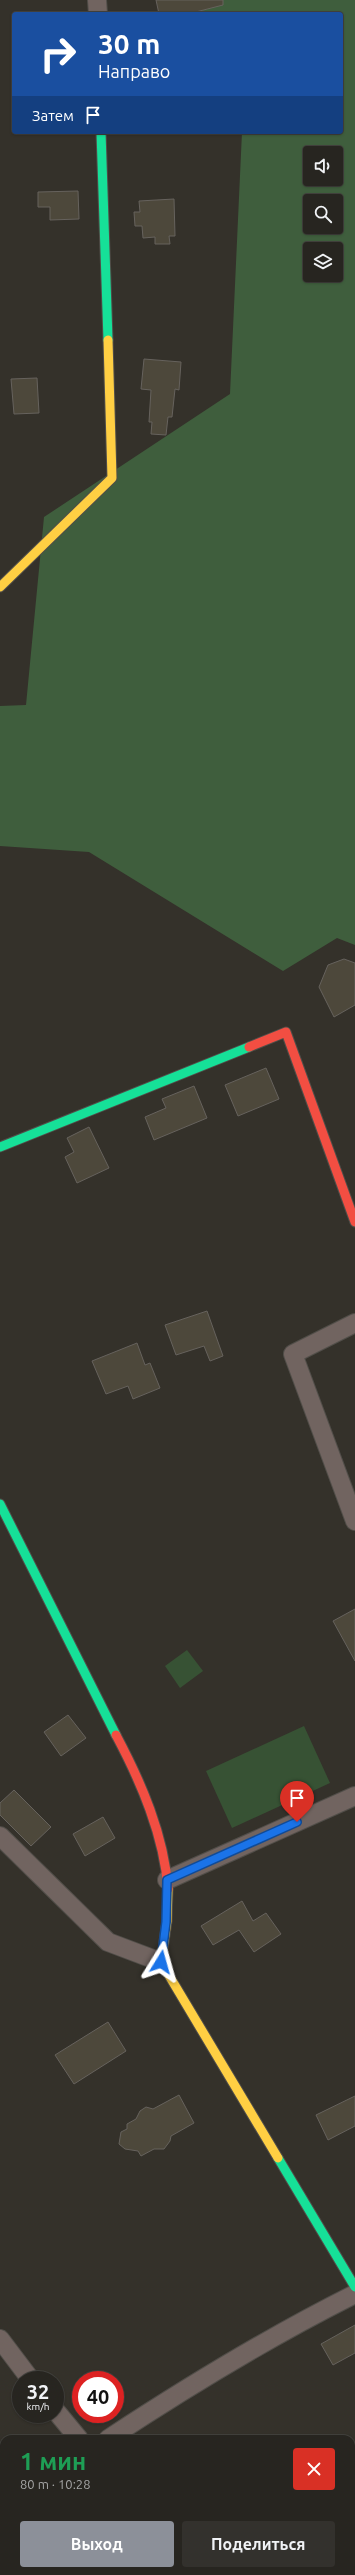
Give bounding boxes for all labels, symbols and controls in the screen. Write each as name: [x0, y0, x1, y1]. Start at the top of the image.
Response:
icon: right: [32, 28, 84, 80]
text: 30 m: [98, 28, 160, 59]
text: Направо: [98, 61, 170, 81]
icon: arrive: [82, 104, 104, 126]
text: Затем: [32, 107, 74, 124]
map controls: [303, 146, 343, 282]
button: sound: [303, 146, 343, 186]
button: search: [303, 194, 343, 234]
button: layers: [303, 242, 343, 282]
pin: [280, 1781, 314, 1822]
icon: arrive: [286, 1787, 308, 1809]
position arrow: [140, 1941, 182, 1983]
speed limit sign: 40: [72, 2371, 124, 2423]
text: 32: [27, 2380, 49, 2403]
text: km/h: [26, 2401, 50, 2412]
text: 1 мин: [20, 2448, 86, 2475]
button: close: [293, 2448, 335, 2490]
text: 80 m · 10:28: [20, 2477, 91, 2491]
button: Выход: [20, 2521, 174, 2567]
button: Поделиться: [182, 2521, 335, 2567]

